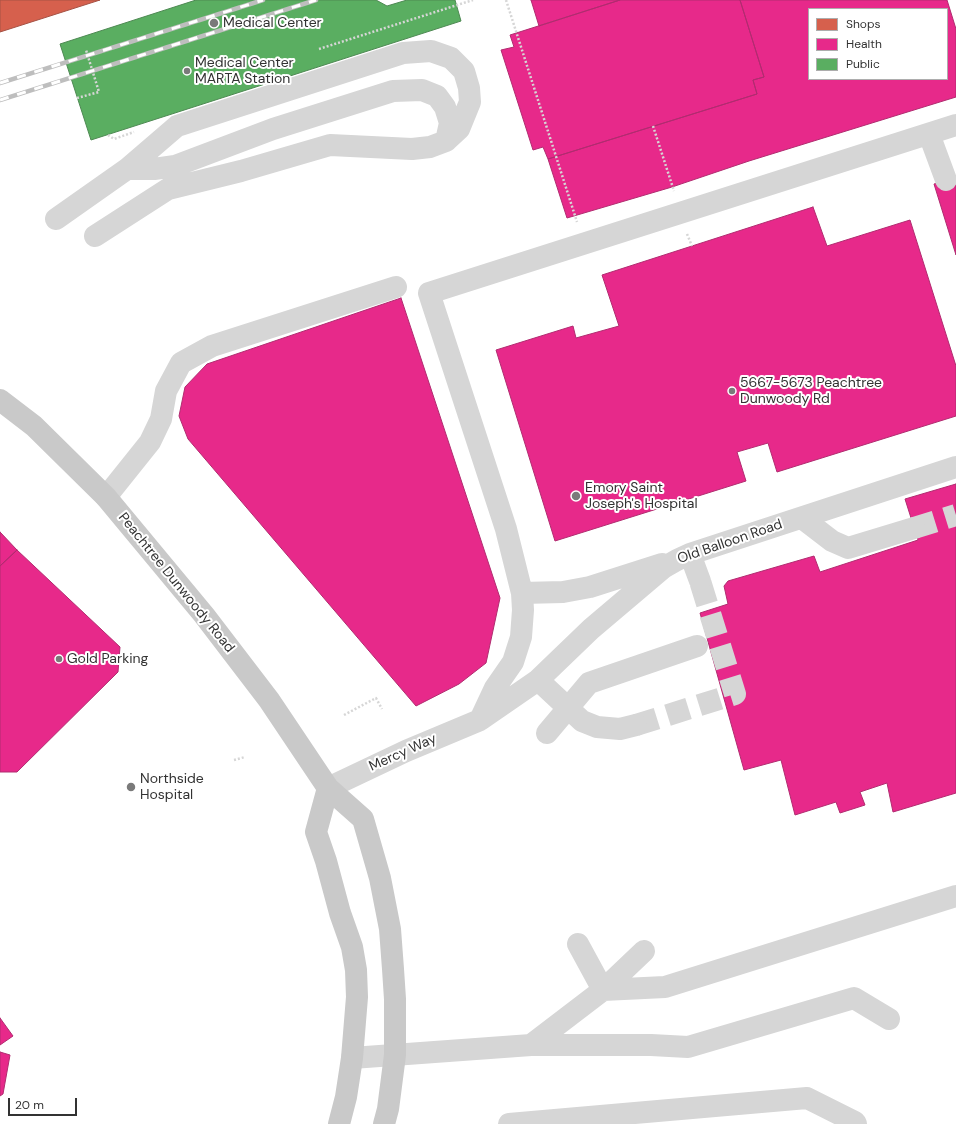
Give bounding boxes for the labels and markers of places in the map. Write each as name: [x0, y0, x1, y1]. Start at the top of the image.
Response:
place label: Medical Center: [223, 15, 322, 31]
marker: Medical Center: [208, 17, 220, 29]
place label: Medical Center MARTA Station: [195, 55, 294, 88]
marker: Medical Center MARTA Station: [182, 66, 192, 76]
place label: 5667-5673 Peachtree Dunwoody Rd: [740, 375, 882, 408]
marker: 5667-5673 Peachtree Dunwoody Rd: [727, 386, 737, 396]
place label: Emory Saint Joseph's Hospital: [585, 480, 698, 512]
marker: Emory Saint Joseph's Hospital: [570, 490, 582, 502]
place label: Gold Parking: [67, 651, 148, 667]
marker: Gold Parking: [54, 654, 64, 664]
place label: Northside Hospital: [140, 771, 204, 804]
marker: Northside Hospital: [125, 781, 137, 793]

